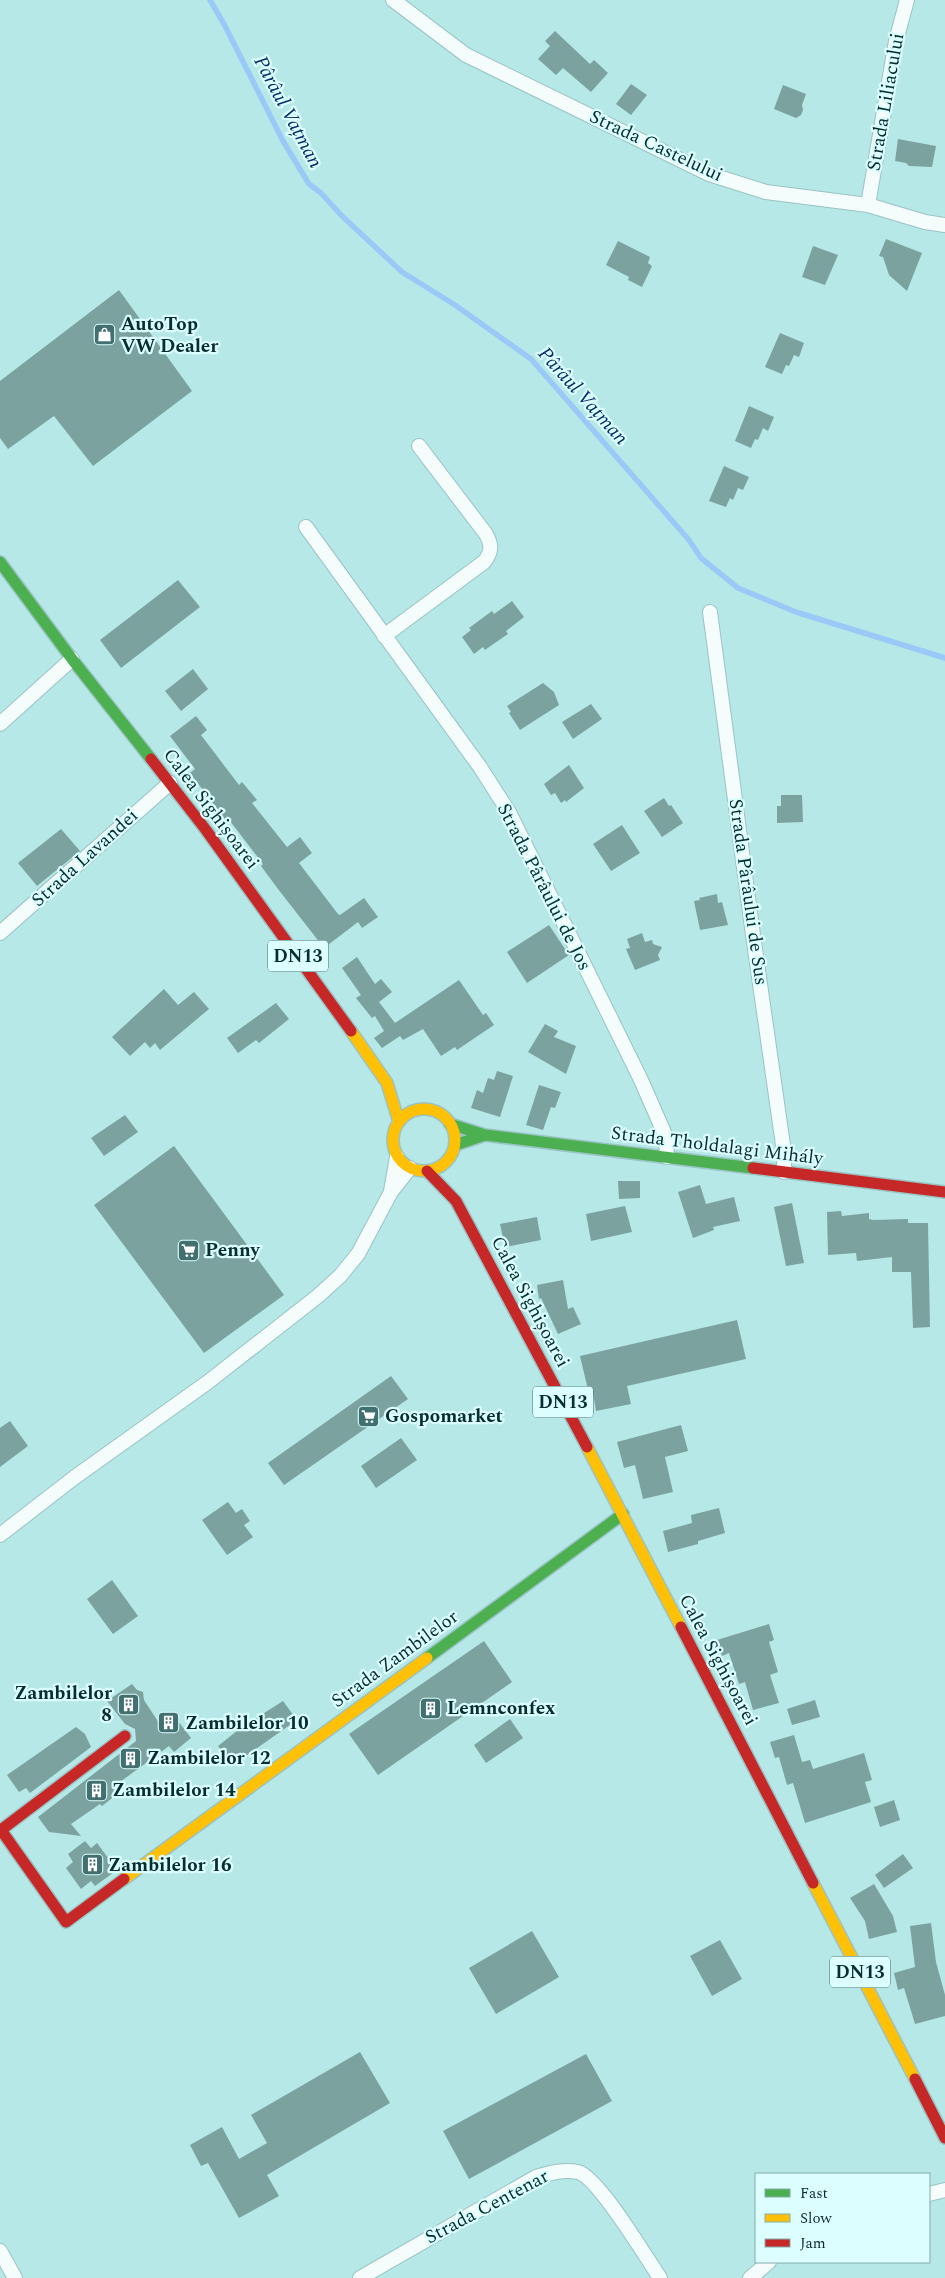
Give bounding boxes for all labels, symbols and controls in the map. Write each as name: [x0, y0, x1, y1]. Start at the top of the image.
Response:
street label: Strada Liliacului: [860, 31, 912, 173]
water label: Pârâul Vațman: [246, 50, 330, 174]
street label: Strada Castelului: [584, 102, 728, 190]
place label: AutoTop VW Dealer: [121, 310, 219, 361]
shop icon: AutoTop VW Dealer: [93, 323, 117, 347]
water label: Pârâul Vațman: [531, 340, 636, 452]
street label: Calea Sighișoarei: [156, 742, 266, 876]
street label: Strada Pârâului de Sus: [721, 797, 775, 987]
street label: Strada Pârâului de Jos: [489, 798, 599, 976]
street label: Strada Lavandei: [25, 802, 145, 914]
road number: DN13: [268, 940, 328, 971]
street label: Strada Tholdalagi Mihály: [609, 1119, 825, 1173]
street label: Calea Sighișoarei: [483, 1231, 577, 1373]
place label: Penny: [205, 1236, 261, 1265]
supermarket icon: Penny: [177, 1238, 201, 1262]
road number: DN13: [533, 1386, 593, 1418]
place label: Gospomarket: [385, 1402, 503, 1431]
supermarket icon: Gospomarket: [357, 1404, 381, 1428]
street label: Calea Sighișoarei: [671, 1589, 765, 1731]
street label: Strada Zambilelor: [325, 1603, 465, 1715]
place label: Zambilelor 8: [14, 1679, 113, 1730]
building icon: Zambilelor 8: [116, 1692, 140, 1716]
place label: Lemnconfex: [447, 1694, 556, 1723]
building icon: Lemnconfex: [419, 1696, 443, 1720]
place label: Zambilelor 10: [185, 1709, 309, 1738]
building icon: Zambilelor 10: [157, 1711, 181, 1735]
place label: Zambilelor 12: [147, 1744, 271, 1773]
building icon: Zambilelor 12: [119, 1746, 143, 1770]
place label: Zambilelor 14: [112, 1776, 236, 1805]
building icon: Zambilelor 14: [84, 1778, 108, 1802]
place label: Zambilelor 16: [108, 1851, 232, 1880]
building icon: Zambilelor 16: [80, 1853, 104, 1877]
road number: DN13: [830, 1956, 890, 1988]
street label: Strada Centenar: [420, 2162, 555, 2252]
legend: [755, 2173, 930, 2263]
text: Fast: [800, 2182, 828, 2205]
text: Slow: [800, 2207, 832, 2230]
text: Jam: [800, 2232, 826, 2255]

